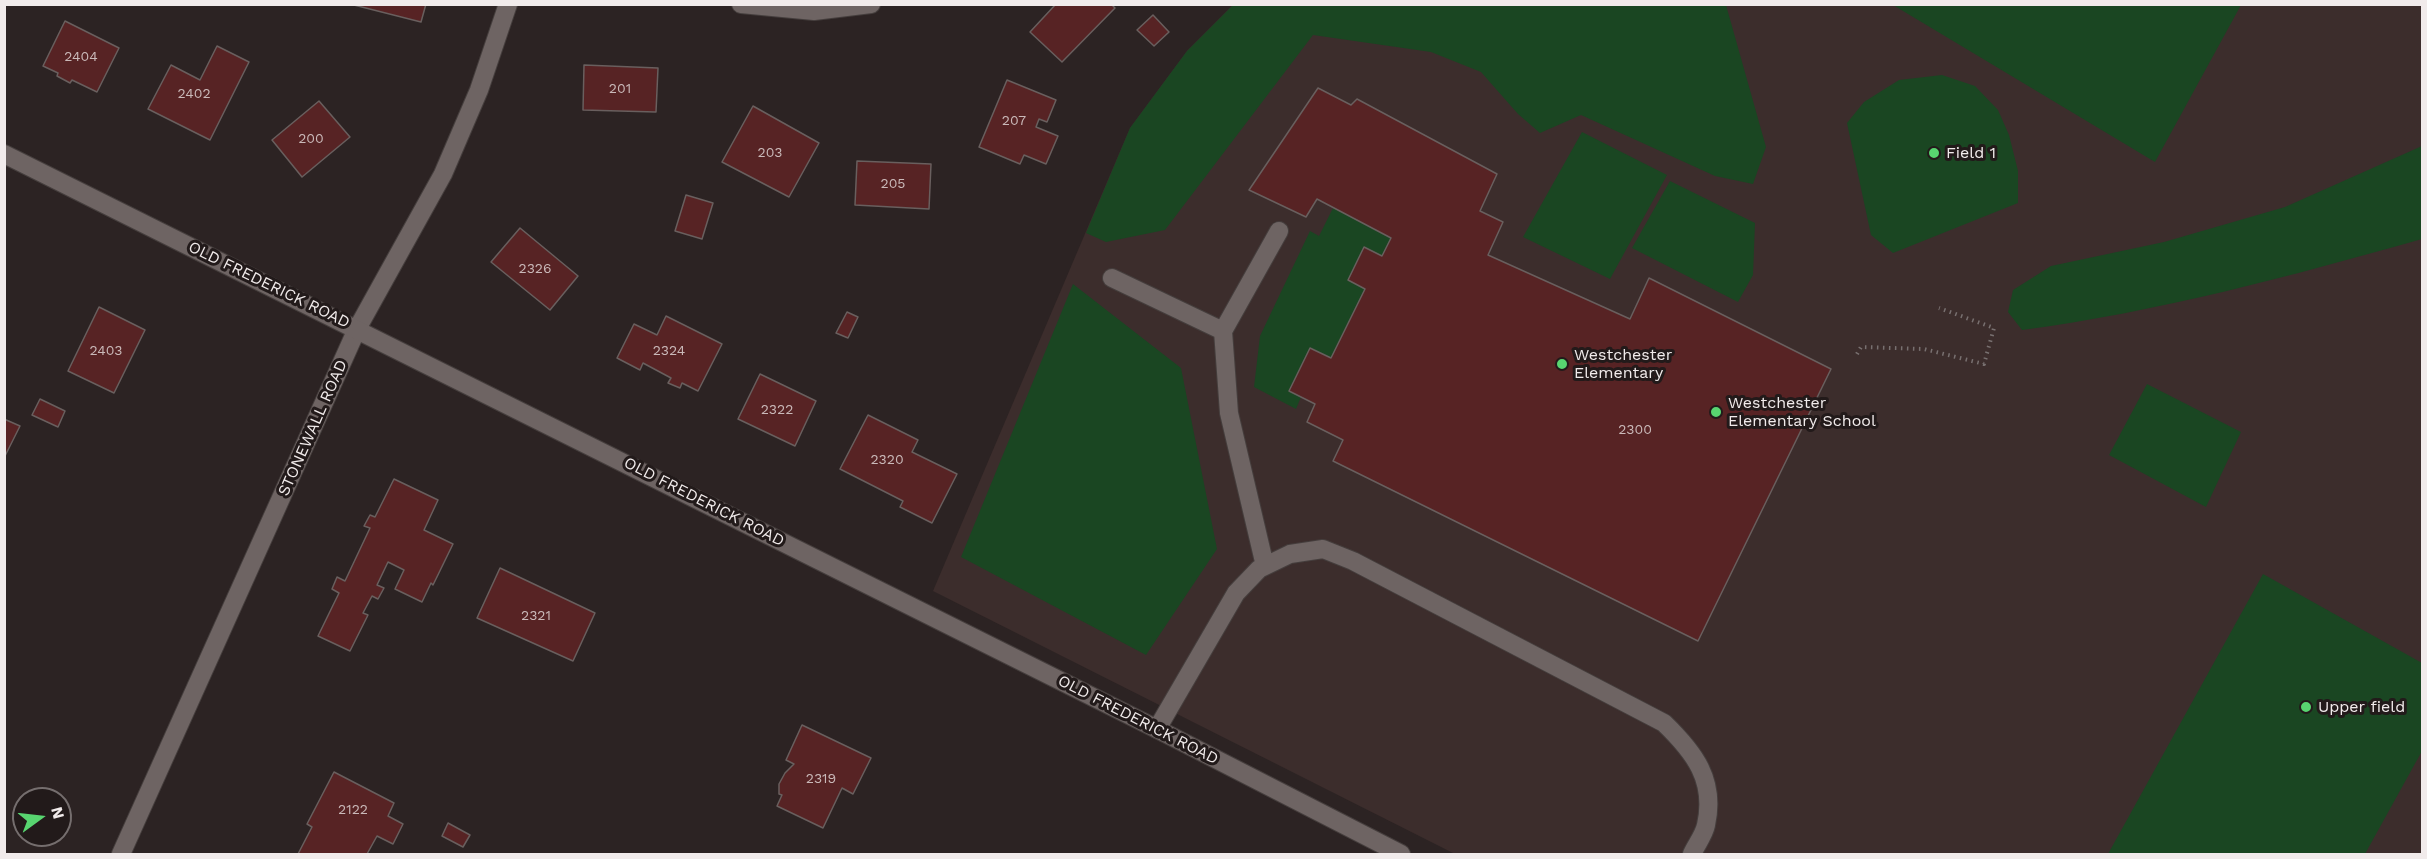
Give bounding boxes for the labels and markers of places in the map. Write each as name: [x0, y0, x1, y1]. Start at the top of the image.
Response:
place label: Field 1: [1946, 143, 1996, 163]
marker: Field 1: [1927, 146, 1941, 160]
place label: Westchester Elementary: [1574, 345, 1672, 383]
marker: Westchester Elementary: [1555, 357, 1569, 371]
place label: Westchester Elementary School: [1728, 393, 1876, 431]
marker: Westchester Elementary School: [1709, 405, 1723, 419]
place label: Upper field: [2318, 697, 2405, 717]
marker: Upper field: [2299, 700, 2313, 714]

